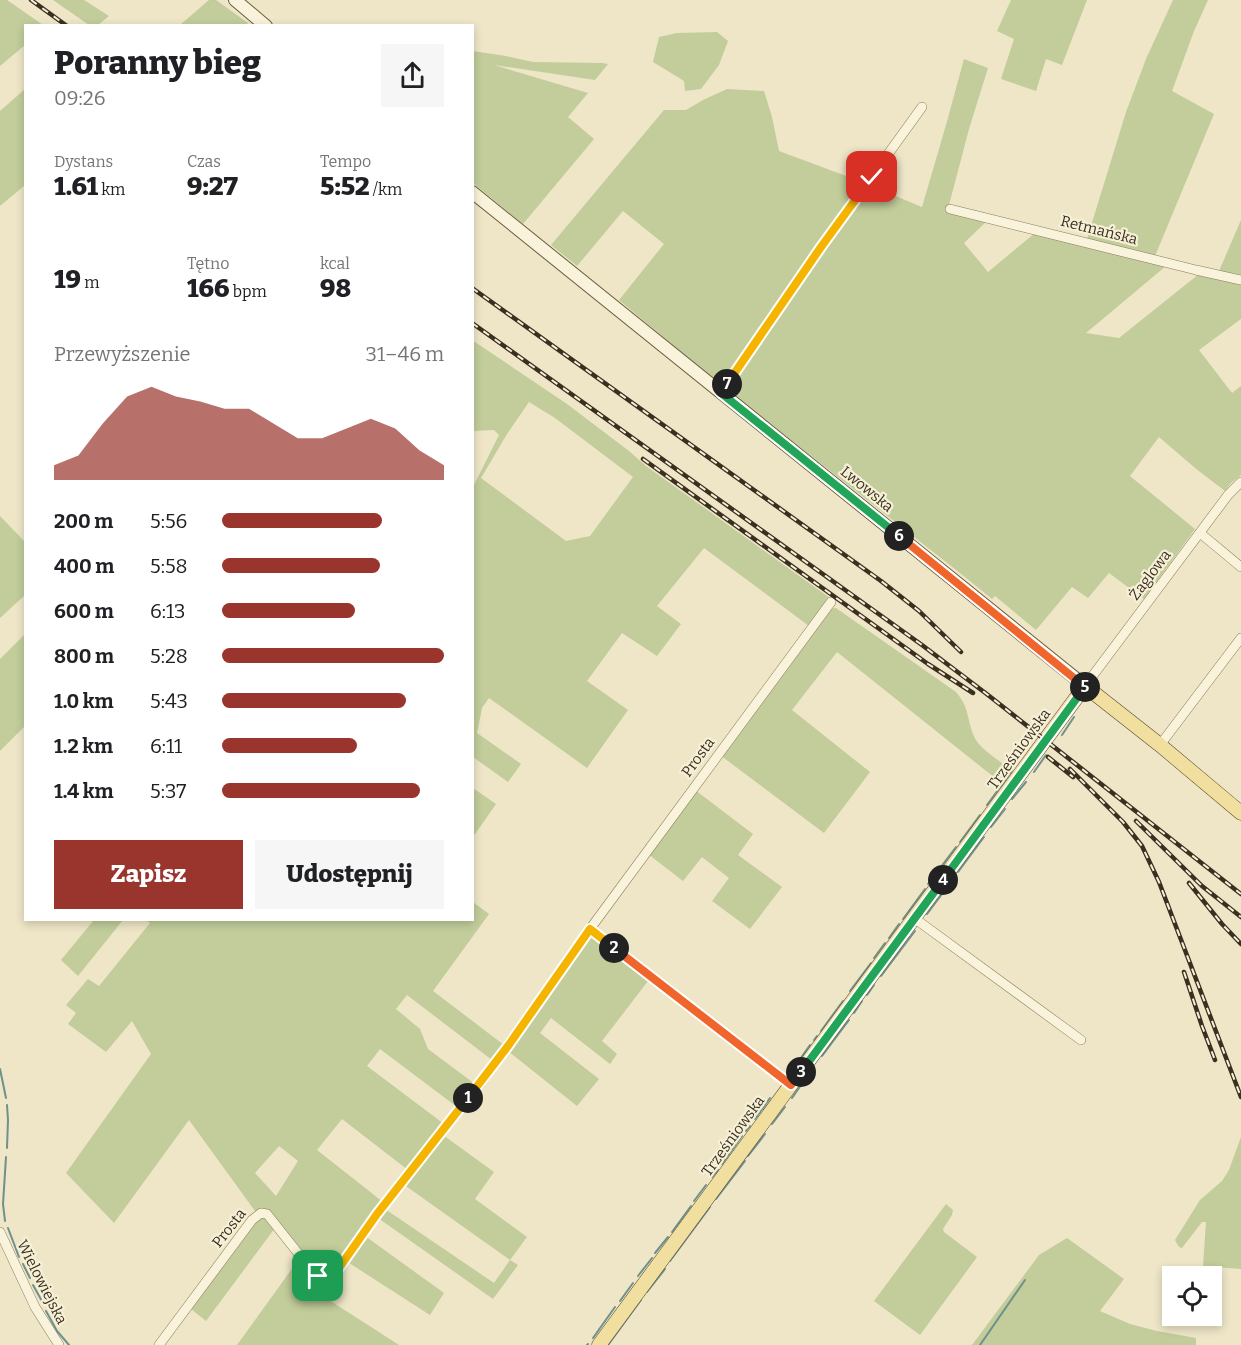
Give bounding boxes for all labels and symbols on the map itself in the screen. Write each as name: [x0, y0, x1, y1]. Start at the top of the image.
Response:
pin: [846, 151, 897, 202]
street label: Retmańska: [1059, 212, 1139, 248]
pin: 7: [712, 369, 742, 399]
street label: Lwowska: [837, 462, 897, 516]
pin: 6: [884, 521, 914, 551]
street label: Żaglowa: [1125, 546, 1175, 604]
pin: 5: [1070, 672, 1100, 702]
street label: Trześniowska: [984, 705, 1054, 793]
street label: Prosta: [678, 734, 718, 780]
pin: 4: [928, 865, 958, 895]
pin: 2: [599, 933, 629, 963]
pin: 3: [786, 1057, 816, 1087]
pin: 1: [453, 1083, 483, 1113]
street label: Trześniowska: [698, 1092, 768, 1180]
street label: Prosta: [208, 1205, 250, 1251]
street label: Wielowiejska: [13, 1237, 71, 1327]
pin: [292, 1250, 343, 1301]

